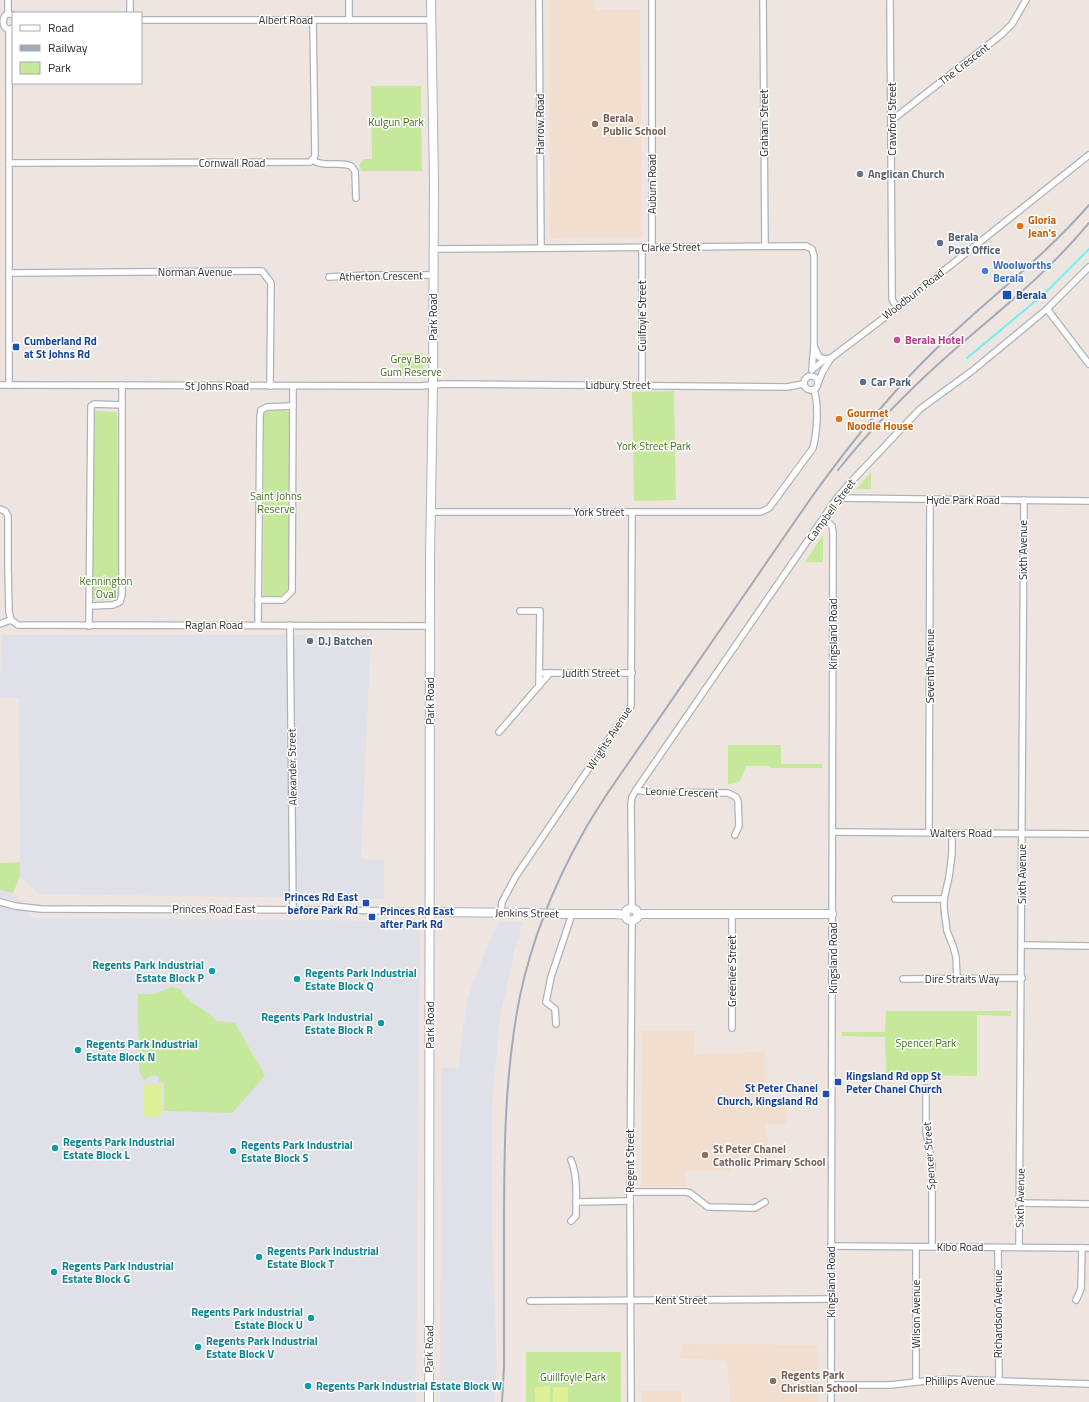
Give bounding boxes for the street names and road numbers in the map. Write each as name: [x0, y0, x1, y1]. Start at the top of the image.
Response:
street label: Albert Road: [259, 12, 313, 28]
street label: The Crescent: [935, 39, 993, 89]
street label: Crawford Street: [884, 82, 900, 156]
street label: Graham Street: [756, 89, 772, 157]
street label: Harrow Road: [532, 93, 548, 154]
street label: Auburn Road: [644, 154, 660, 214]
street label: Cornwall Road: [199, 155, 265, 171]
street label: Clarke Street: [641, 238, 701, 256]
street label: Norman Avenue: [158, 264, 233, 280]
street label: Woodburn Road: [879, 265, 947, 323]
street label: Atherton Crescent: [339, 267, 423, 285]
street label: Guilfoyle Street: [634, 280, 650, 352]
street label: Park Road: [425, 293, 441, 341]
street label: Lidbury Street: [585, 377, 651, 393]
street label: St Johns Road: [185, 378, 249, 394]
street label: Campbell Street: [803, 475, 859, 545]
street label: Hyde Park Road: [926, 492, 1000, 508]
street label: York Street: [574, 504, 625, 520]
street label: Sixth Avenue: [1015, 520, 1031, 580]
street label: Kingsland Road: [825, 598, 841, 670]
street label: Raglan Road: [185, 617, 243, 633]
street label: Seventh Avenue: [922, 628, 938, 703]
street label: Judith Street: [562, 665, 620, 681]
street label: Park Road: [422, 677, 438, 725]
street label: Wrights Avenue: [582, 703, 636, 773]
street label: Alexander Street: [283, 728, 301, 806]
street label: Leonie Crescent: [645, 783, 719, 801]
street label: Walters Road: [930, 825, 992, 841]
street label: Sixth Avenue: [1014, 844, 1030, 904]
street label: Princes Road East: [172, 901, 256, 917]
street label: Jenkins Street: [495, 904, 559, 922]
street label: Kingsland Road: [825, 922, 841, 994]
street label: Greenlee Street: [724, 935, 740, 1007]
street label: Dire Straits Way: [925, 971, 1000, 987]
street label: Park Road: [422, 1001, 438, 1049]
street label: Spencer Street: [919, 1121, 939, 1191]
street label: Regent Street: [622, 1129, 638, 1193]
street label: Sixth Avenue: [1011, 1167, 1029, 1228]
street label: Kibo Road: [937, 1239, 983, 1255]
street label: Kingsland Road: [823, 1246, 839, 1318]
street label: Richardson Avenue: [990, 1269, 1006, 1358]
street label: Wilson Avenue: [908, 1279, 924, 1348]
street label: Kent Street: [655, 1292, 707, 1308]
street label: Park Road: [421, 1325, 437, 1373]
street label: Phillips Avenue: [925, 1373, 995, 1389]

